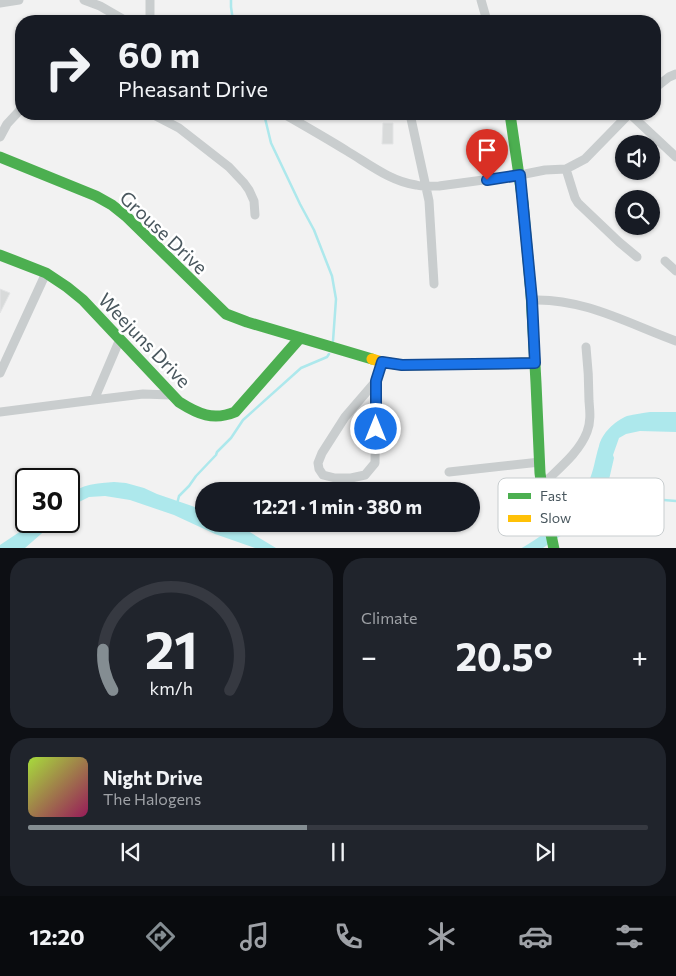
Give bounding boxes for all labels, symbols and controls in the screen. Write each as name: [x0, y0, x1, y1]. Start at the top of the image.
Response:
text: 60 m: [118, 32, 200, 75]
icon: right: [35, 35, 100, 100]
text: Pheasant Drive: [118, 75, 268, 102]
pin: [466, 129, 508, 180]
map controls: [615, 135, 660, 235]
button: sound: [615, 135, 660, 180]
icon: arrive: [473, 136, 501, 164]
street label: Grouse Drive: [115, 186, 213, 278]
button: search: [615, 190, 660, 235]
street label: Weejuns Drive: [94, 288, 196, 392]
position arrow: [349, 402, 401, 454]
speed limit sign: 30: [15, 468, 80, 533]
legend: [498, 478, 664, 536]
text: Fast: [540, 487, 567, 504]
text: 12:21 · 1 min · 380 m: [253, 495, 422, 518]
text: Slow: [540, 509, 571, 526]
text: Climate: [361, 608, 417, 627]
text: 21: [145, 616, 198, 680]
text: 20.5°: [455, 632, 553, 679]
text: −: [361, 639, 377, 673]
text: +: [632, 639, 648, 673]
text: km/h: [150, 677, 193, 699]
text: Night Drive: [103, 766, 203, 789]
text: The Halogens: [103, 789, 201, 808]
icon: previous: [117, 838, 145, 866]
icon: pause: [324, 838, 352, 866]
icon: next: [531, 838, 559, 866]
icon: directions: [143, 919, 178, 954]
icon: music: [237, 919, 272, 954]
icon: phone: [331, 919, 366, 954]
icon: climate: [424, 919, 459, 954]
icon: car: [518, 919, 553, 954]
icon: filters: [612, 919, 647, 954]
text: 12:20: [29, 923, 85, 950]

